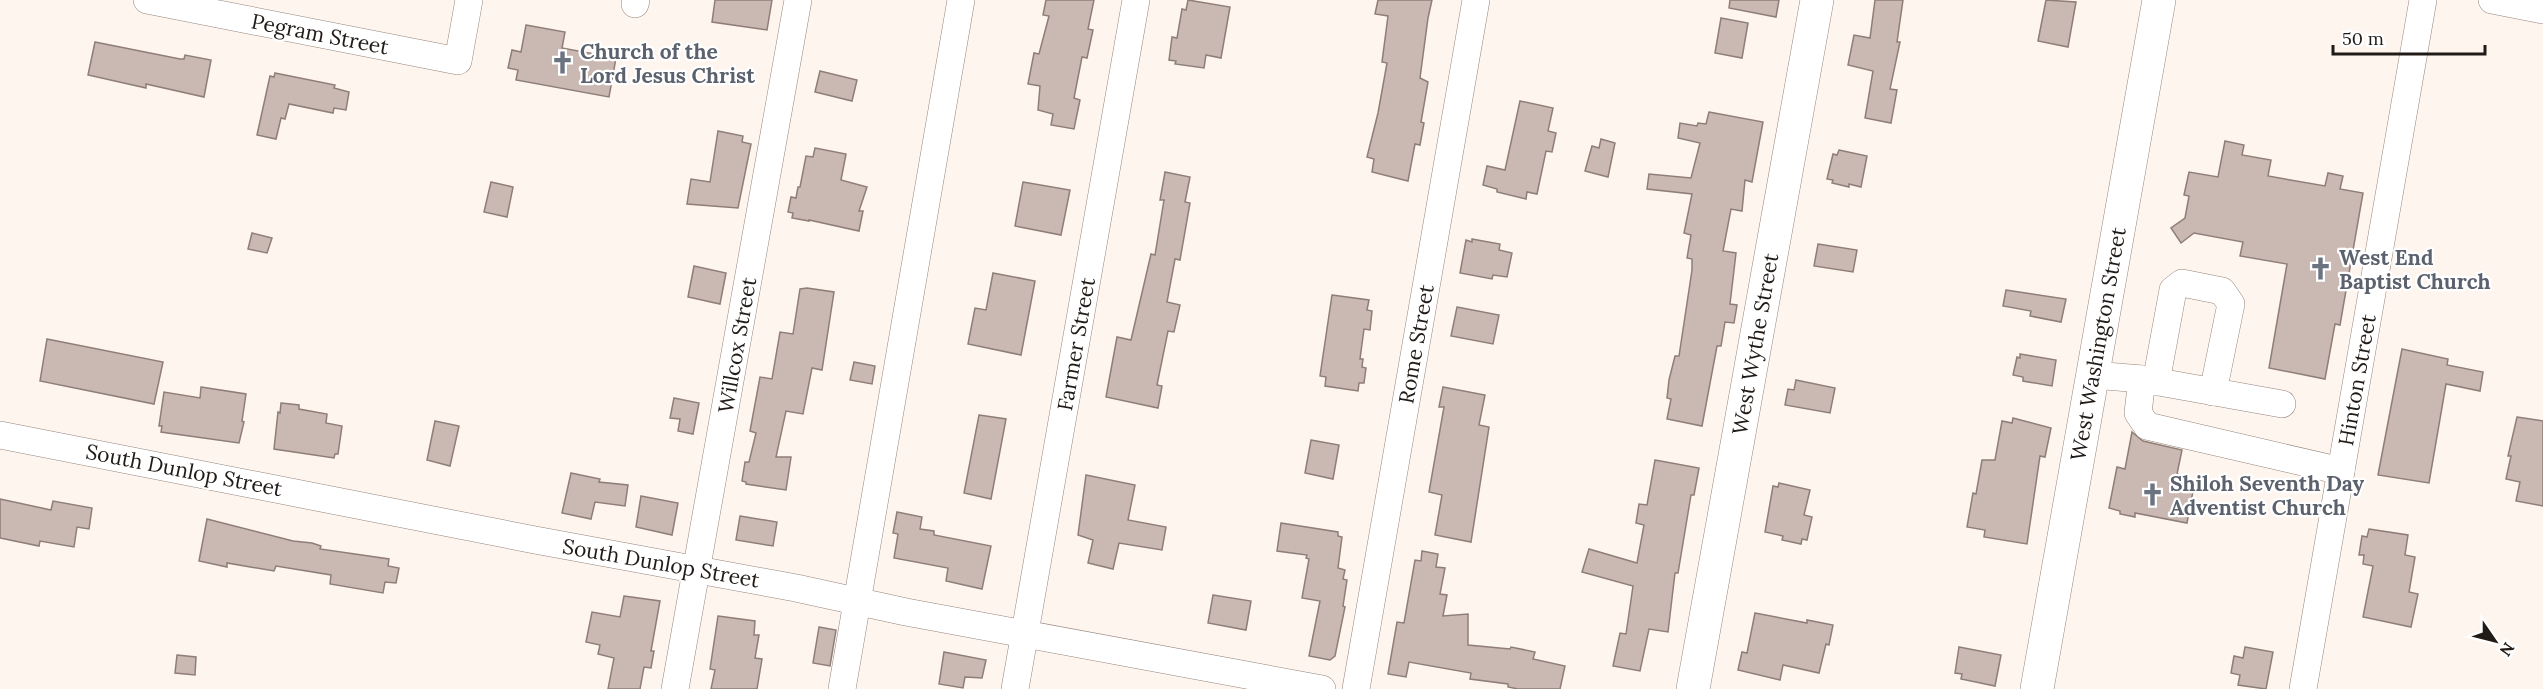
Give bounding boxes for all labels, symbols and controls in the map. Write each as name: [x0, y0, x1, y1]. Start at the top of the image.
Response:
street label: Pegram Street: [249, 7, 392, 61]
scale bar: [2333, 18, 2484, 56]
text: 50 m: [2342, 27, 2384, 50]
place label: Church of the Lord Jesus Christ: [580, 38, 755, 89]
church icon: Church of the Lord Jesus Christ: [549, 50, 575, 76]
street label: West Washington Street: [2064, 224, 2132, 463]
place label: West End Baptist Church: [2339, 244, 2491, 295]
street label: West Wythe Street: [1726, 250, 1784, 437]
church icon: West End Baptist Church: [2308, 256, 2334, 282]
street label: Willcox Street: [712, 274, 762, 415]
street label: Farmer Street: [1051, 274, 1101, 413]
street label: Rome Street: [1392, 281, 1440, 406]
street label: Hinton Street: [2332, 311, 2382, 448]
street label: South Dunlop Street: [84, 438, 285, 502]
place label: Shiloh Seventh Day Adventist Church: [2170, 470, 2365, 521]
church icon: Shiloh Seventh Day Adventist Church: [2139, 482, 2165, 508]
street label: South Dunlop Street: [560, 532, 762, 594]
north arrow: [2465, 611, 2525, 671]
text: N: [2496, 639, 2519, 660]

